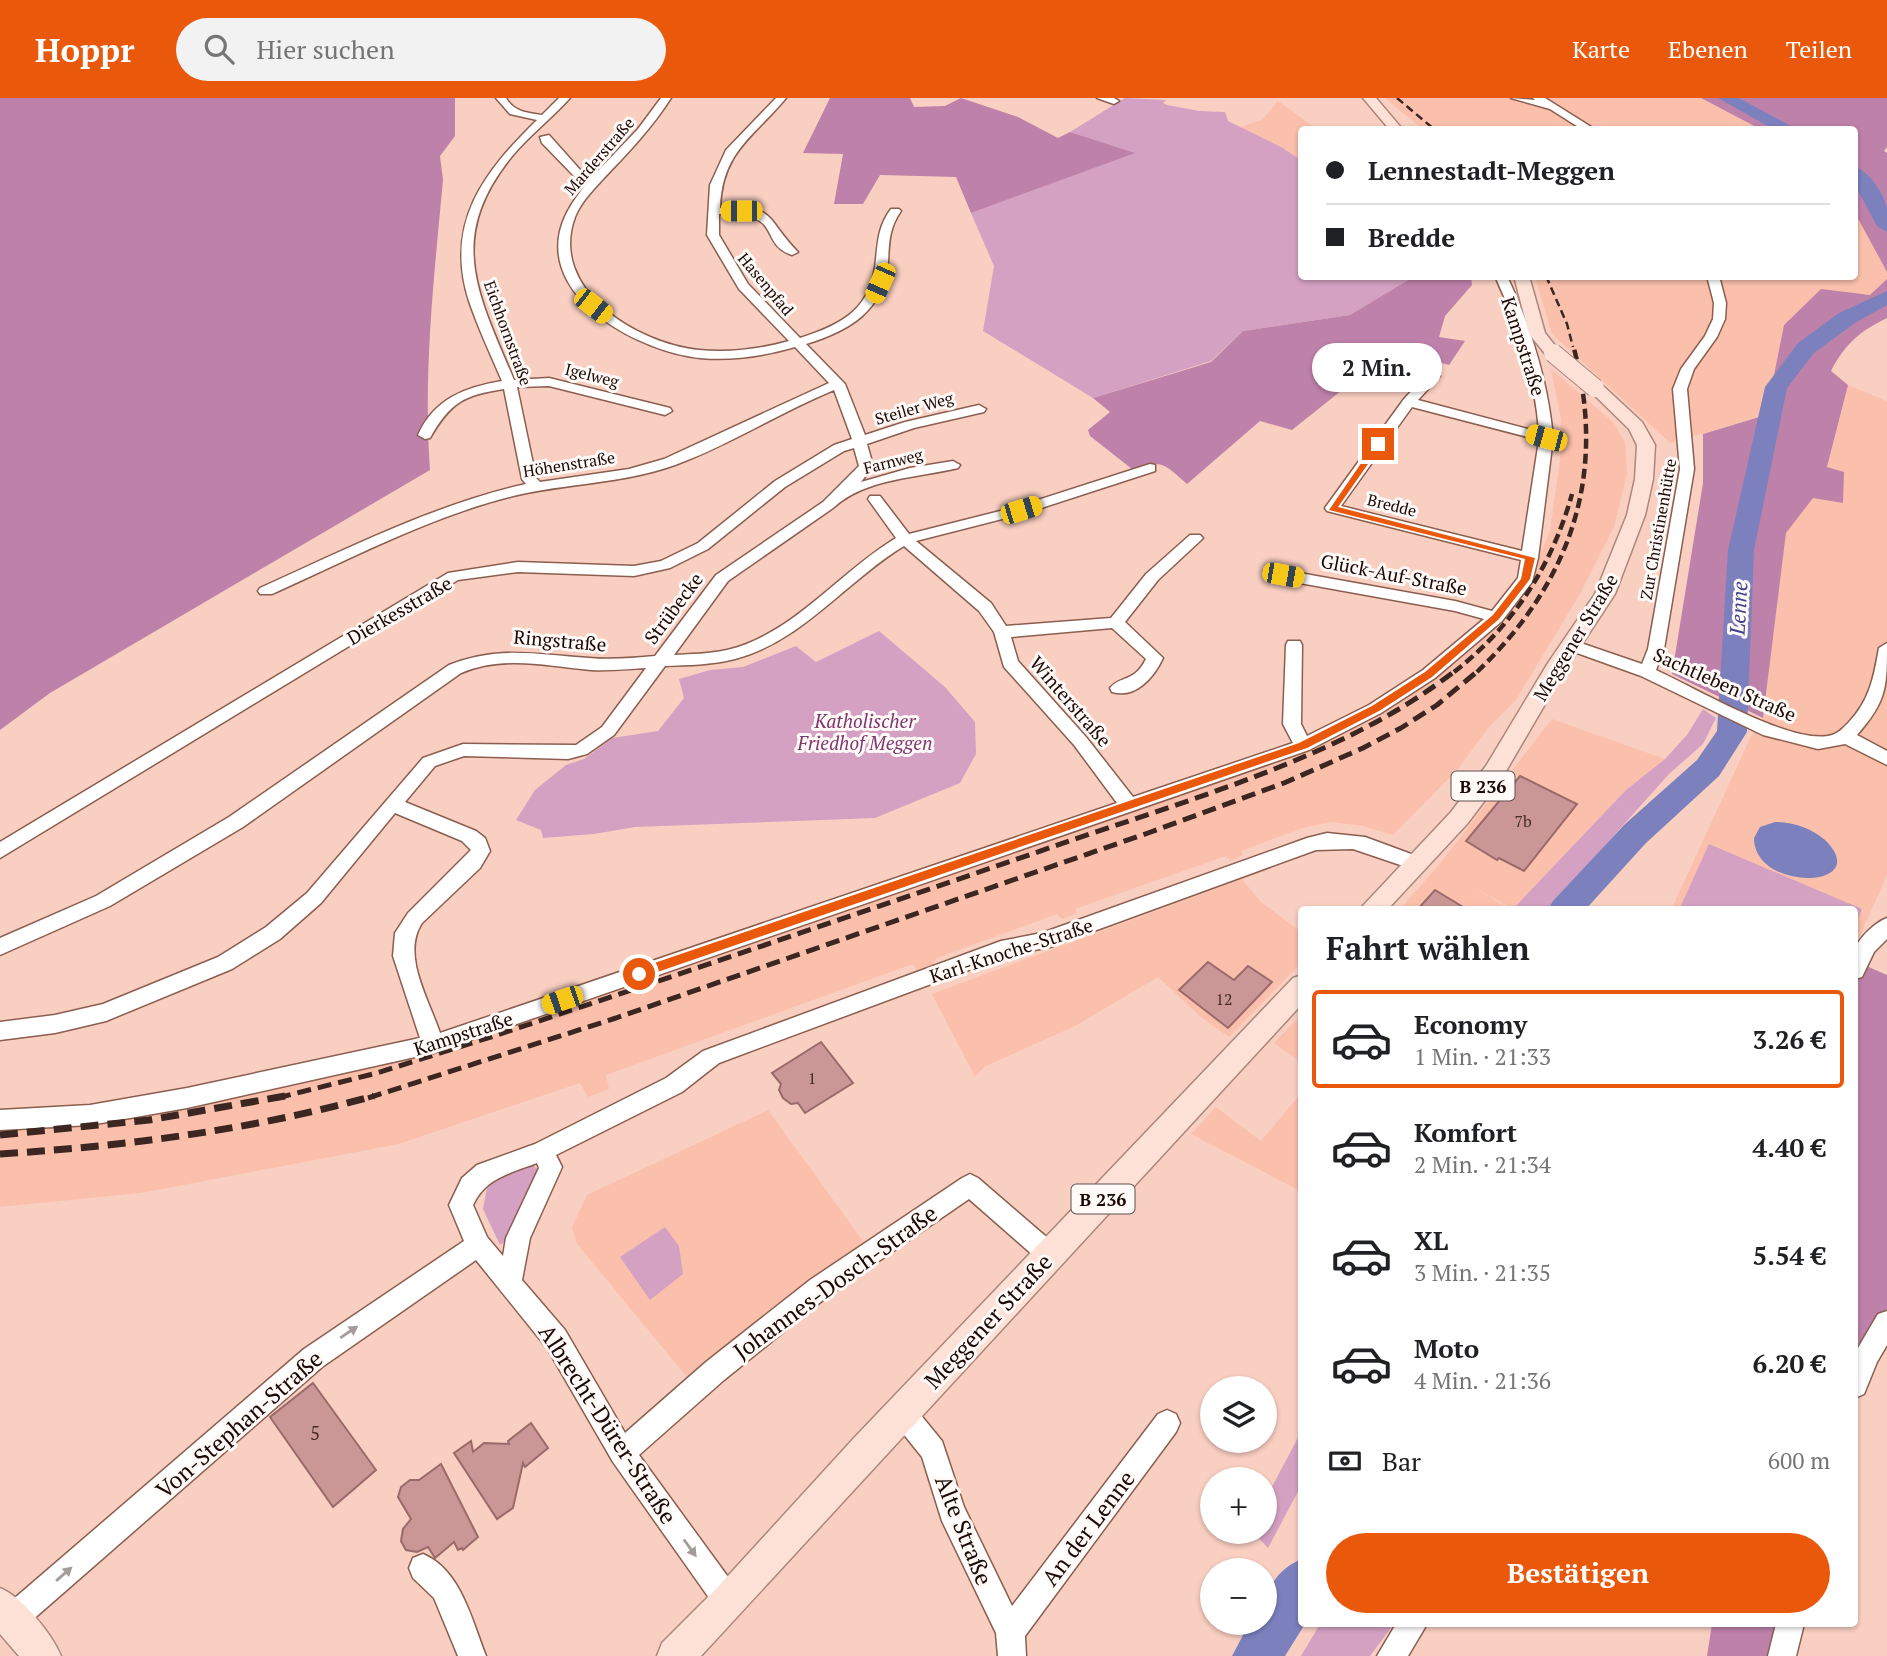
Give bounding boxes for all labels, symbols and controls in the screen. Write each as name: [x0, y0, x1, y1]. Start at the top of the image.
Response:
search box: [176, 18, 666, 81]
text: Hoppr: [35, 28, 134, 71]
icon: search: [200, 30, 238, 68]
text: Hier suchen: [256, 32, 395, 66]
text: Karte: [1572, 33, 1630, 65]
text: Ebenen: [1668, 33, 1748, 65]
text: Teilen: [1786, 33, 1852, 65]
street label: Marderstraße: [559, 112, 639, 200]
text: Lennestadt-Meggen: [1368, 153, 1615, 187]
car: [721, 201, 763, 222]
text: Bredde: [1368, 220, 1455, 254]
street label: Hasenpfad: [733, 248, 799, 320]
car: [862, 260, 899, 306]
street label: Eichhornstraße: [479, 277, 537, 389]
car: [570, 285, 617, 327]
street label: Kampstraße: [1496, 293, 1552, 399]
callout: 2 Min.: [1313, 342, 1443, 392]
text: 2 Min.: [1342, 352, 1412, 383]
street label: Igelweg: [563, 358, 622, 392]
street label: Steiler Weg: [872, 386, 956, 430]
car: [1523, 422, 1570, 454]
route end: [1362, 428, 1394, 460]
street label: Farnweg: [861, 443, 926, 479]
street label: Höhenstraße: [521, 446, 617, 482]
street label: Zur Christinenhütte: [1635, 457, 1681, 601]
street label: Bredde: [1365, 488, 1419, 522]
car: [998, 494, 1045, 526]
street label: Glück-Auf-Straße: [1319, 548, 1469, 600]
car: [1261, 561, 1306, 589]
street label: Strübecke: [638, 567, 708, 649]
street label: Meggener Straße: [1527, 569, 1623, 705]
street label: Dierkesstraße: [342, 570, 456, 650]
water label: Lenne: [1723, 580, 1753, 636]
street label: Ringstraße: [513, 623, 607, 657]
street label: Sachtleben Straße: [1650, 641, 1800, 727]
street label: Winterstraße: [1025, 650, 1117, 752]
park label: Katholischer Friedhof Meggen: [797, 708, 932, 755]
road number: B 236: [1452, 772, 1514, 800]
house number: 7b: [1514, 810, 1532, 832]
street label: Karl-Knoche-Straße: [926, 912, 1096, 988]
text: Fahrt wählen: [1326, 927, 1530, 969]
route start: [623, 958, 655, 990]
car: [539, 983, 586, 1017]
house number: 12: [1215, 988, 1233, 1010]
street label: Kampstraße: [410, 1005, 516, 1061]
text: Economy: [1414, 1007, 1527, 1041]
icon: car: [1330, 1008, 1393, 1071]
text: 3.26 €: [1753, 1022, 1826, 1056]
text: 1 Min. · 21:33: [1414, 1041, 1551, 1072]
house number: 1: [808, 1067, 816, 1089]
text: Komfort: [1414, 1115, 1517, 1149]
icon: car: [1330, 1116, 1393, 1179]
text: 4.40 €: [1753, 1130, 1826, 1164]
text: 2 Min. · 21:34: [1414, 1149, 1551, 1180]
road number: B 236: [1072, 1184, 1134, 1214]
street label: Johannes-Dosch-Straße: [727, 1198, 943, 1366]
text: XL: [1414, 1223, 1448, 1257]
icon: car: [1330, 1224, 1393, 1287]
text: 5.54 €: [1753, 1238, 1826, 1272]
street label: Meggener Straße: [917, 1247, 1059, 1395]
text: 3 Min. · 21:35: [1414, 1257, 1551, 1288]
street label: Albrecht-Dürer-Straße: [532, 1318, 684, 1530]
one-way arrow: [340, 1326, 359, 1339]
text: Moto: [1414, 1331, 1479, 1365]
icon: car: [1330, 1332, 1393, 1395]
street label: Von-Stephan-Straße: [149, 1343, 329, 1505]
text: 6.20 €: [1753, 1346, 1826, 1380]
text: 4 Min. · 21:36: [1414, 1365, 1551, 1396]
map controls: [1200, 1376, 1277, 1635]
button: layers: [1200, 1376, 1277, 1453]
house number: 5: [310, 1420, 320, 1445]
icon: cash: [1326, 1442, 1364, 1480]
text: Bar: [1382, 1444, 1421, 1478]
text: 600 m: [1768, 1445, 1830, 1476]
street label: An der Lenne: [1034, 1464, 1142, 1592]
button: +: [1200, 1467, 1277, 1544]
street label: Alte Straße: [928, 1470, 1000, 1590]
button: Bestätigen: [1326, 1533, 1830, 1613]
one-way arrow: [683, 1539, 697, 1557]
button: −: [1200, 1558, 1277, 1635]
one-way arrow: [55, 1566, 73, 1582]

